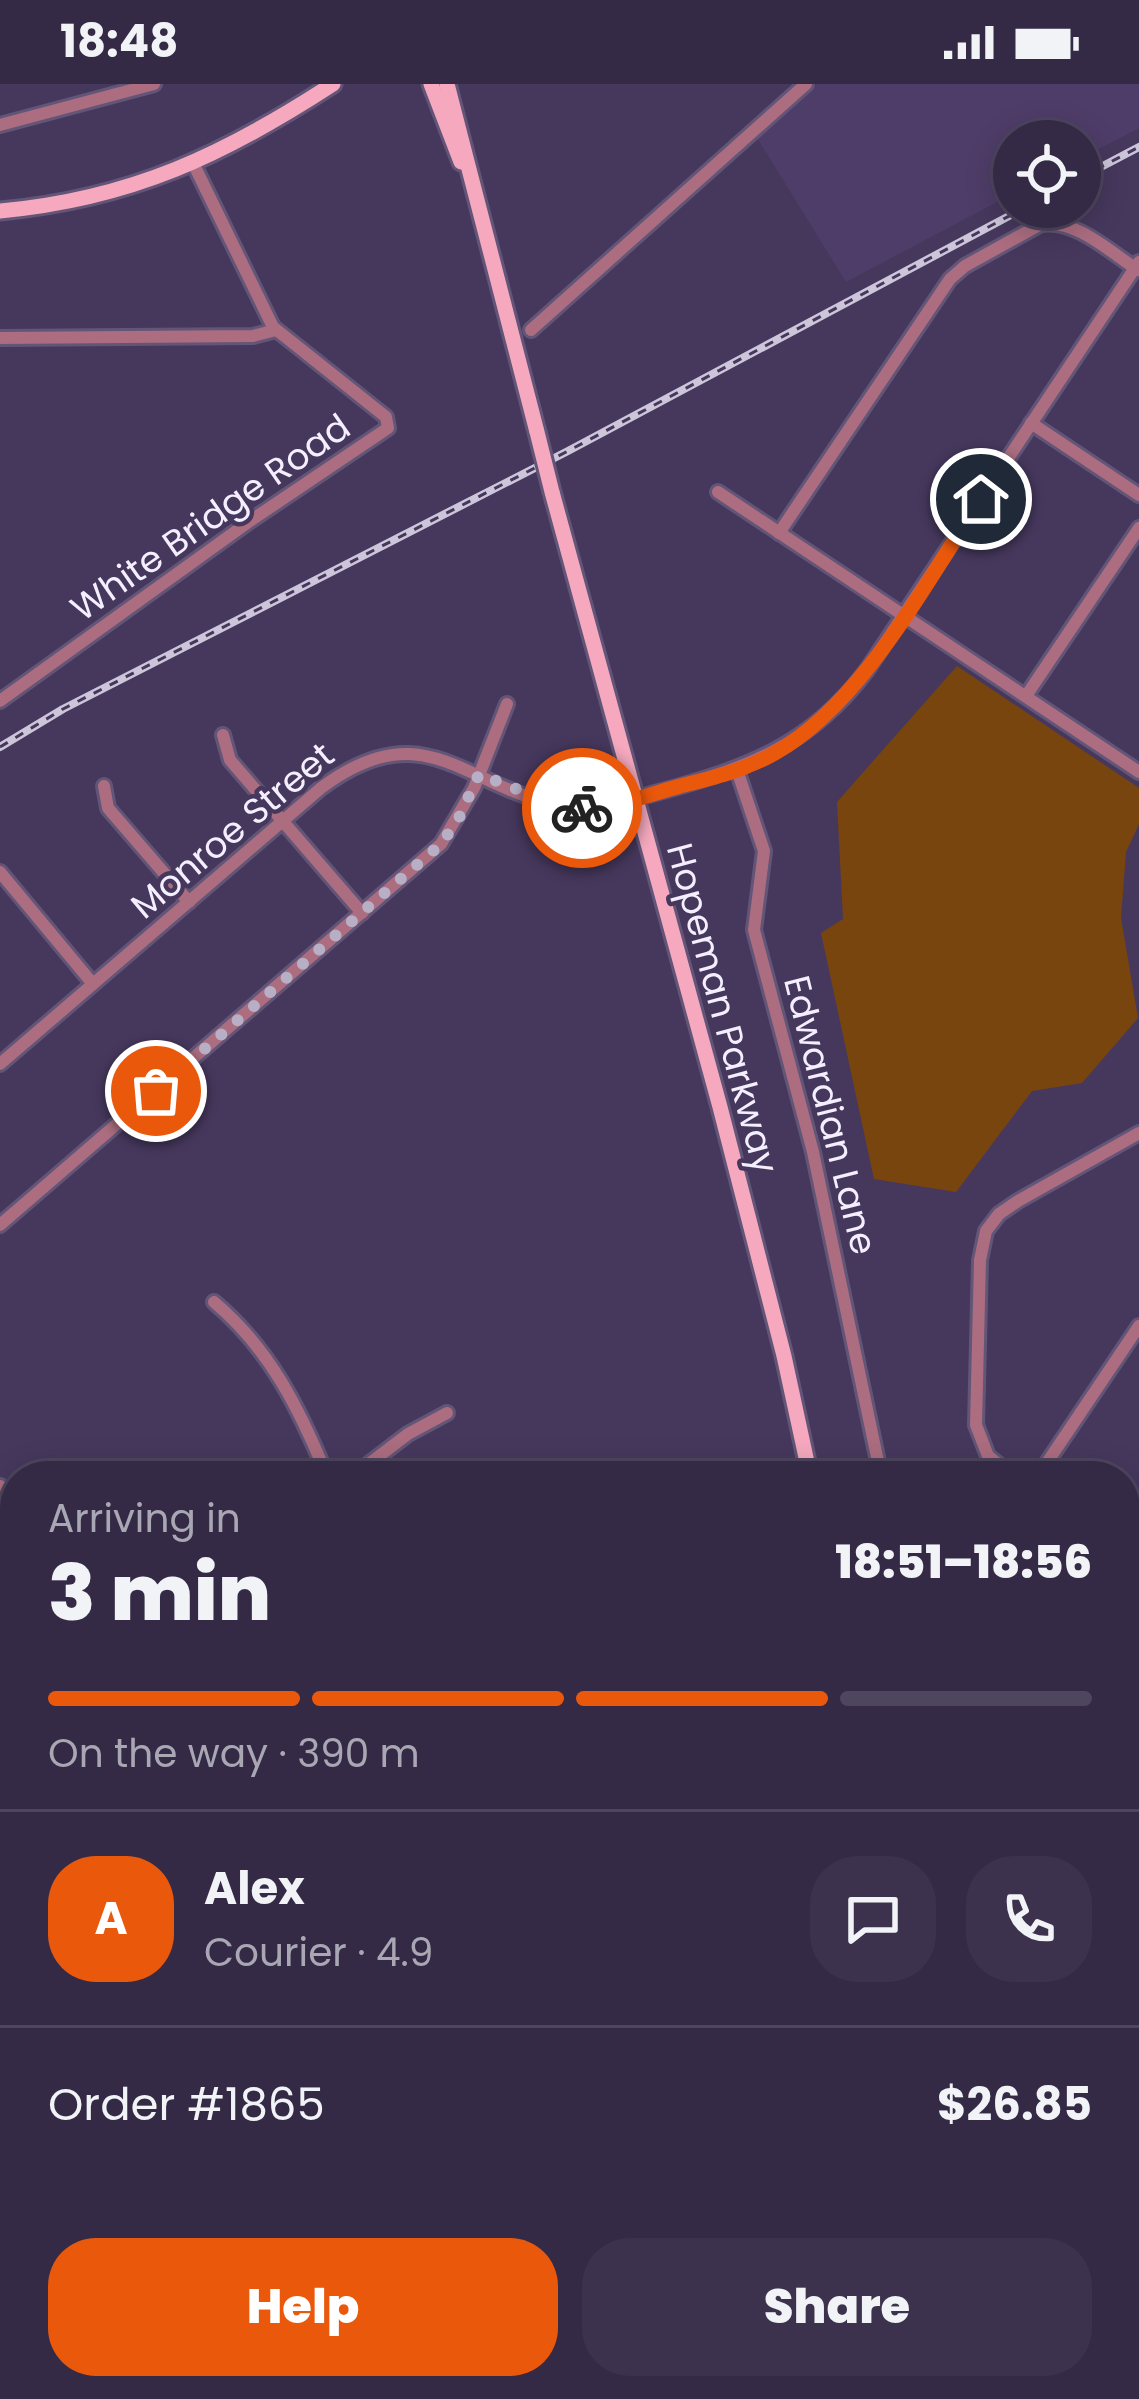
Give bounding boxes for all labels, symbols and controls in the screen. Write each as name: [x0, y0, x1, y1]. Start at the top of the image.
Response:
text: 18:48: [60, 10, 179, 73]
map controls: [993, 120, 1101, 228]
button: locate: [993, 120, 1101, 228]
street label: White Bridge Road: [60, 402, 360, 633]
pin: [930, 448, 1032, 550]
icon: home: [948, 466, 1014, 532]
street label: Monroe Street: [120, 730, 345, 931]
courier: [522, 748, 642, 868]
icon: bike: [549, 775, 615, 841]
street label: Hopeman Parkway: [654, 837, 791, 1179]
street label: Edwardian Lane: [771, 970, 890, 1260]
pin: [105, 1040, 207, 1142]
icon: bag: [123, 1058, 189, 1124]
text: Arriving in: [48, 1491, 241, 1546]
text: 18:51–18:56: [835, 1531, 1092, 1594]
text: 3 min: [48, 1538, 271, 1647]
text: On the way · 390 m: [48, 1726, 420, 1781]
button: chat: [810, 1856, 936, 1982]
button: phone: [966, 1856, 1092, 1982]
text: Alex: [204, 1857, 305, 1920]
text: A: [94, 1887, 128, 1950]
text: Courier · 4.9: [204, 1925, 433, 1980]
text: Order #1865: [48, 2073, 325, 2136]
text: $26.85: [937, 2073, 1092, 2136]
button: Help: [48, 2238, 558, 2376]
button: Share: [582, 2238, 1092, 2376]

